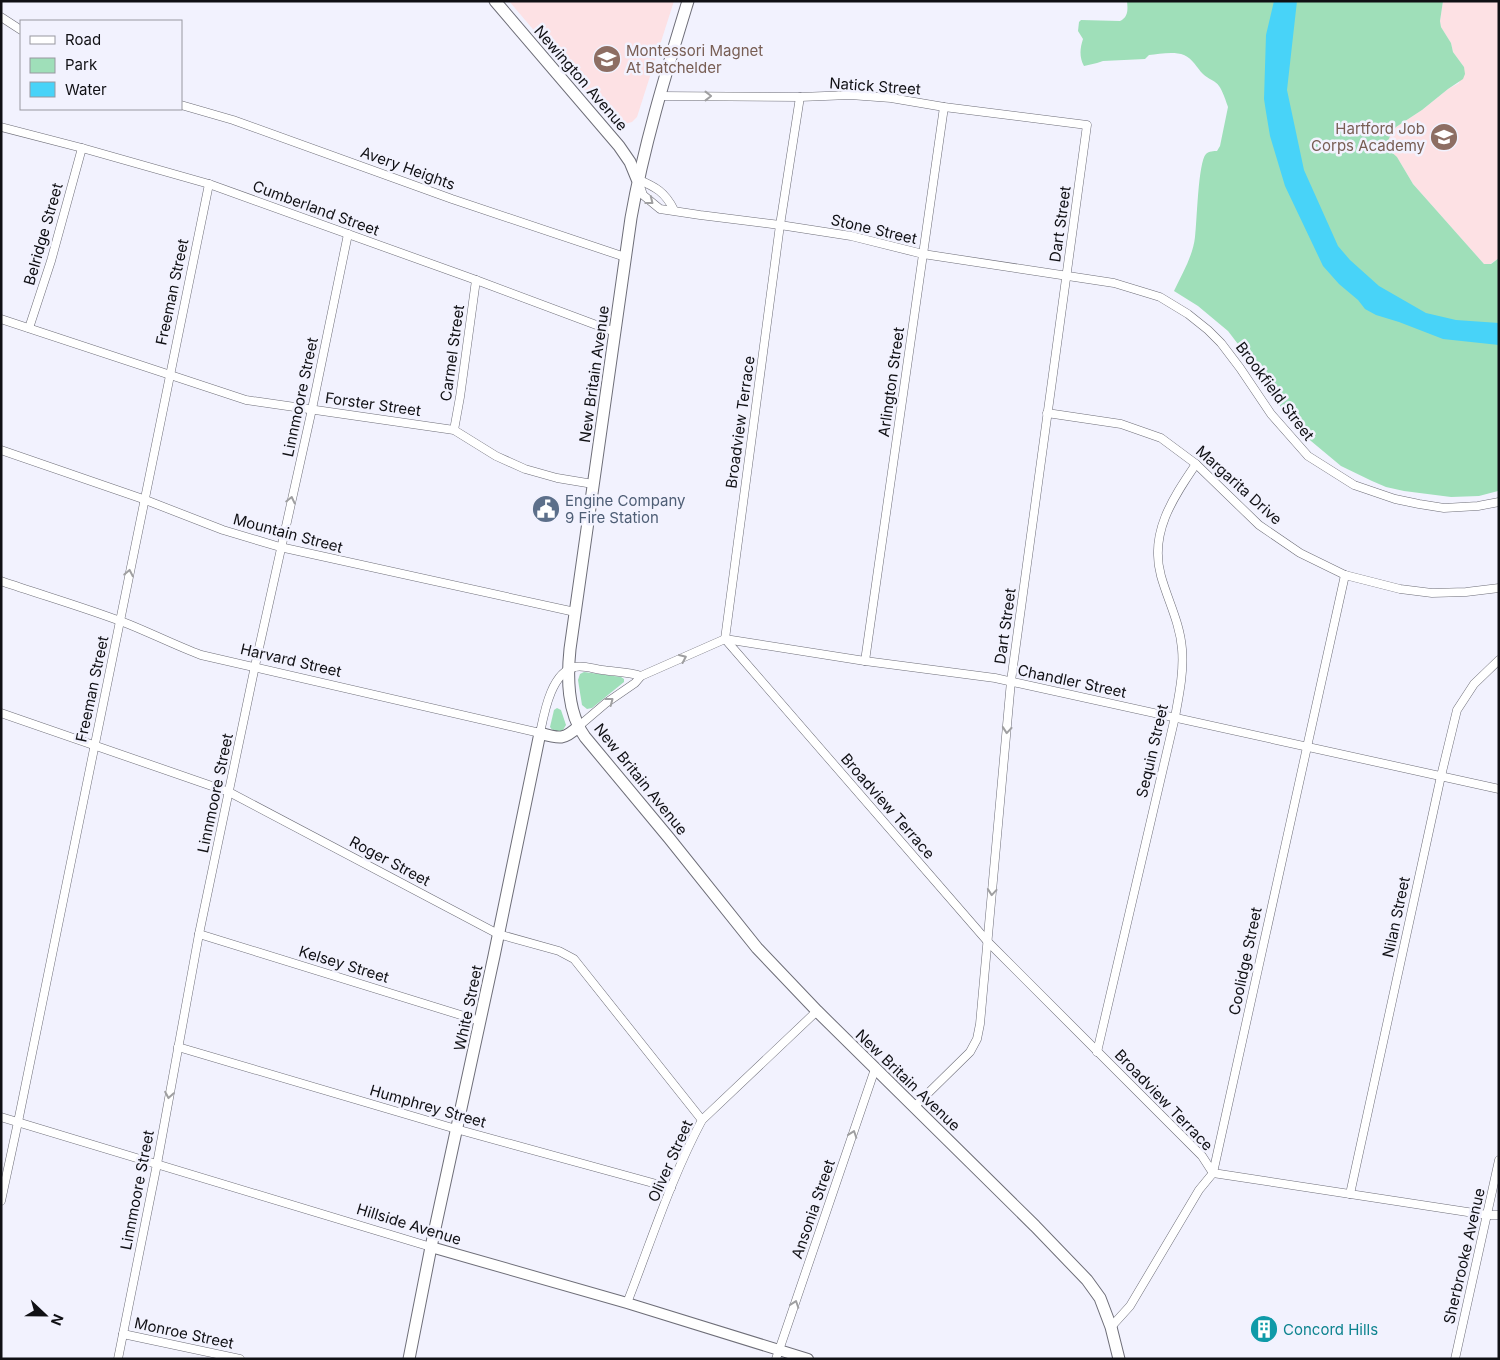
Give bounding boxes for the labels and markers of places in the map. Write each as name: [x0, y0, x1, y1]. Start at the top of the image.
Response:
place label: Montessori Magnet At Batchelder: [626, 41, 763, 77]
school or university icon: Montessori Magnet At Batchelder: [592, 44, 622, 74]
place label: Hartford Job Corps Academy: [1311, 119, 1426, 155]
school or university icon: Hartford Job Corps Academy: [1429, 122, 1459, 152]
place label: Engine Company 9 Fire Station: [565, 491, 686, 527]
public building icon: Engine Company 9 Fire Station: [531, 494, 561, 524]
building icon: Concord Hills: [1249, 1314, 1279, 1344]
place label: Concord Hills: [1283, 1320, 1378, 1339]

